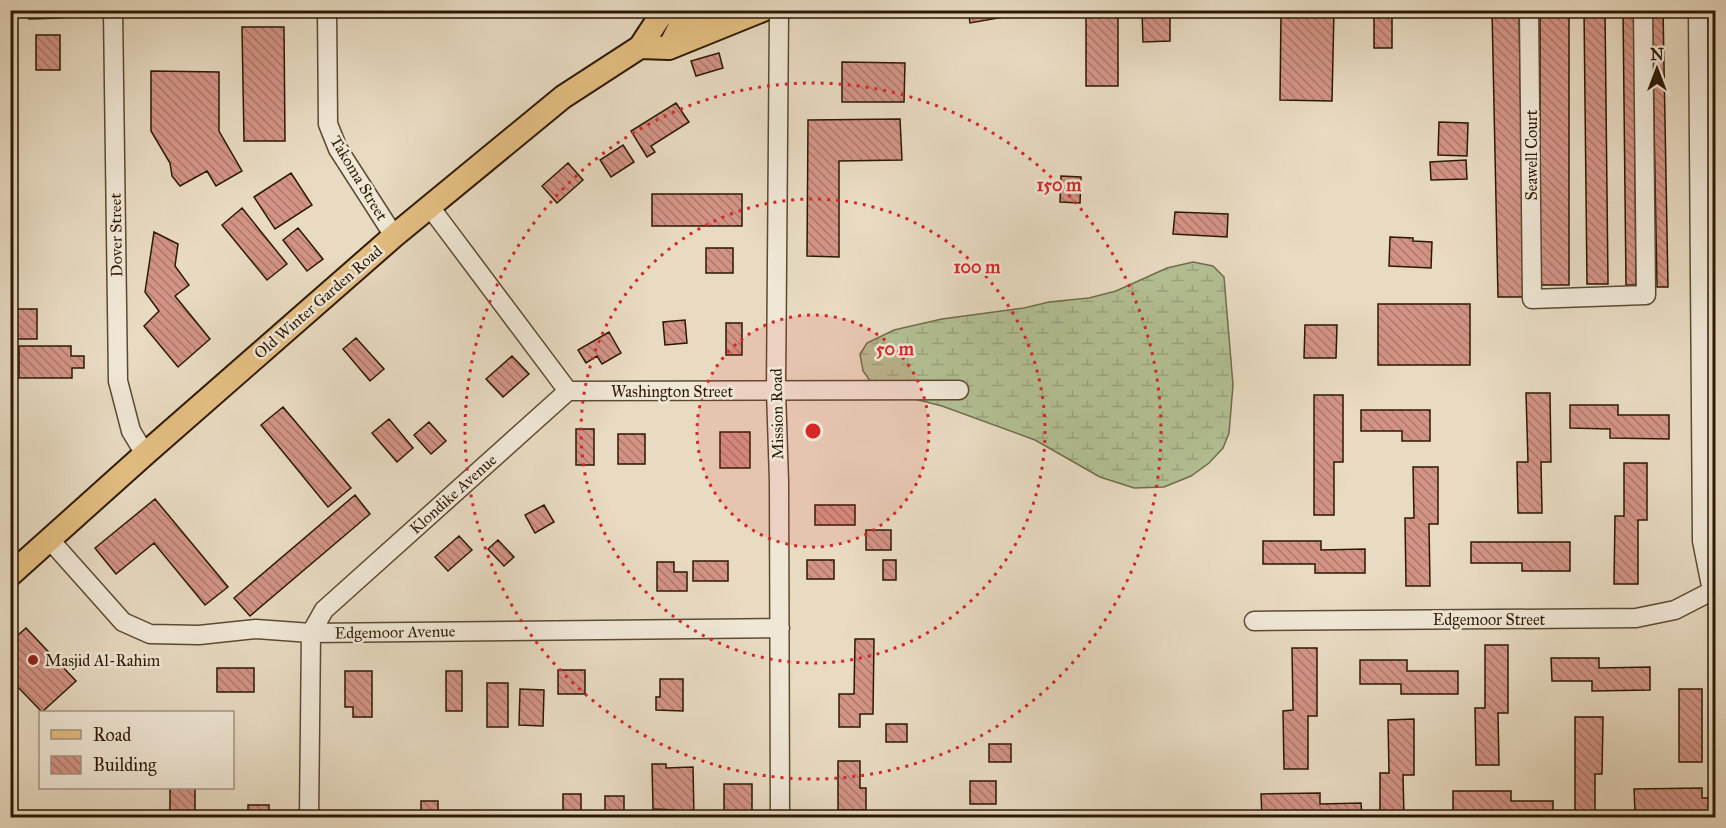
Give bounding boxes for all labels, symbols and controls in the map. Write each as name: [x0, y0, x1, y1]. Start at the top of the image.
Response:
north arrow: [1627, 39, 1687, 99]
text: N: [1650, 45, 1664, 64]
street label: Seawell Court: [1522, 109, 1541, 200]
street label: Takoma Street: [326, 132, 392, 224]
text: 150 m: [1037, 174, 1082, 196]
street label: Dover Street: [106, 192, 126, 277]
street label: Old Winter Garden Road: [250, 241, 386, 363]
text: 100 m: [954, 256, 1001, 278]
text: 50 m: [876, 338, 915, 360]
street label: Mission Road: [767, 368, 787, 460]
street label: Washington Street: [611, 382, 733, 402]
centre of rings: [803, 421, 823, 441]
street label: Klondike Avenue: [406, 450, 501, 538]
street label: Edgemoor Street: [1433, 610, 1546, 630]
street label: Edgemoor Avenue: [334, 621, 456, 644]
place label: Masjid Al-Rahim: [45, 651, 161, 670]
marker: Masjid Al-Rahim: [26, 653, 40, 667]
legend: [39, 711, 234, 789]
text: Road: [93, 724, 131, 746]
text: Building: [93, 754, 157, 777]

